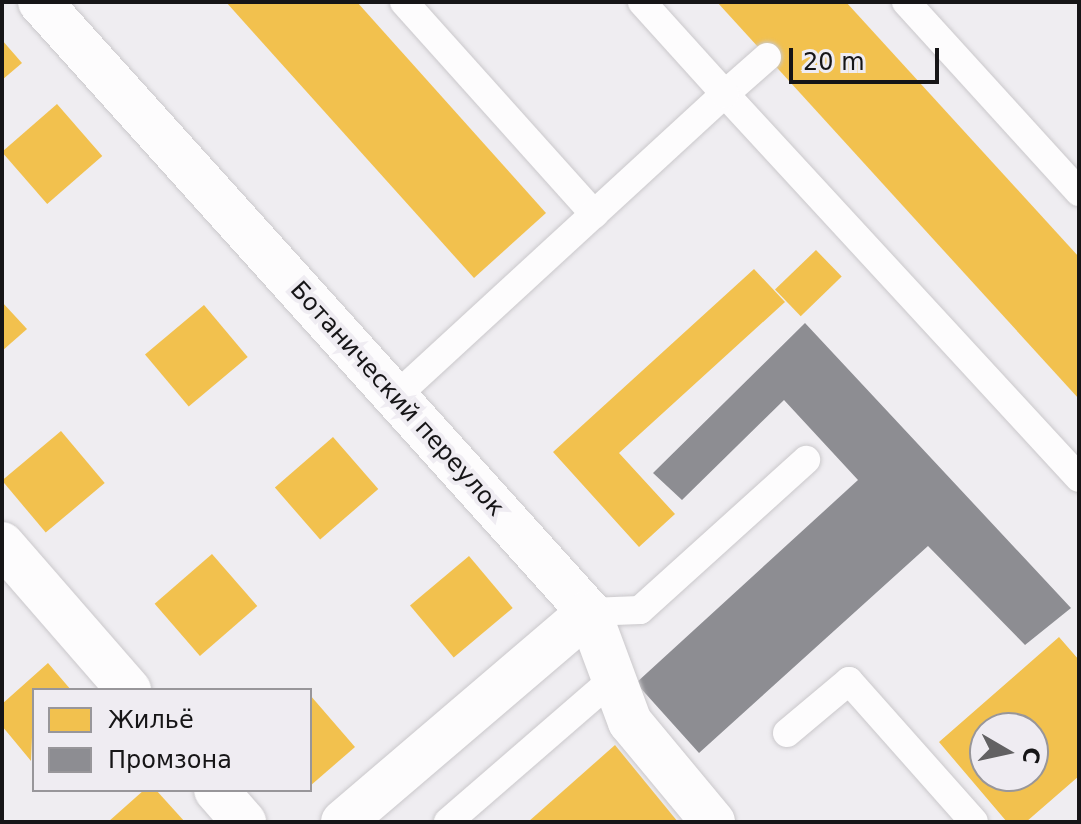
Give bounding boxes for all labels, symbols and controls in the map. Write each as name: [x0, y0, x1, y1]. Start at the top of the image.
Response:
scale bar: [793, 32, 943, 82]
text: 20 m: [803, 48, 865, 76]
street label: Ботанический переулок: [284, 276, 510, 522]
legend: [32, 688, 312, 792]
text: Жильё: [108, 706, 194, 734]
north arrow: [969, 712, 1049, 792]
text: Промзона: [108, 746, 232, 774]
text: С: [1018, 746, 1045, 765]

